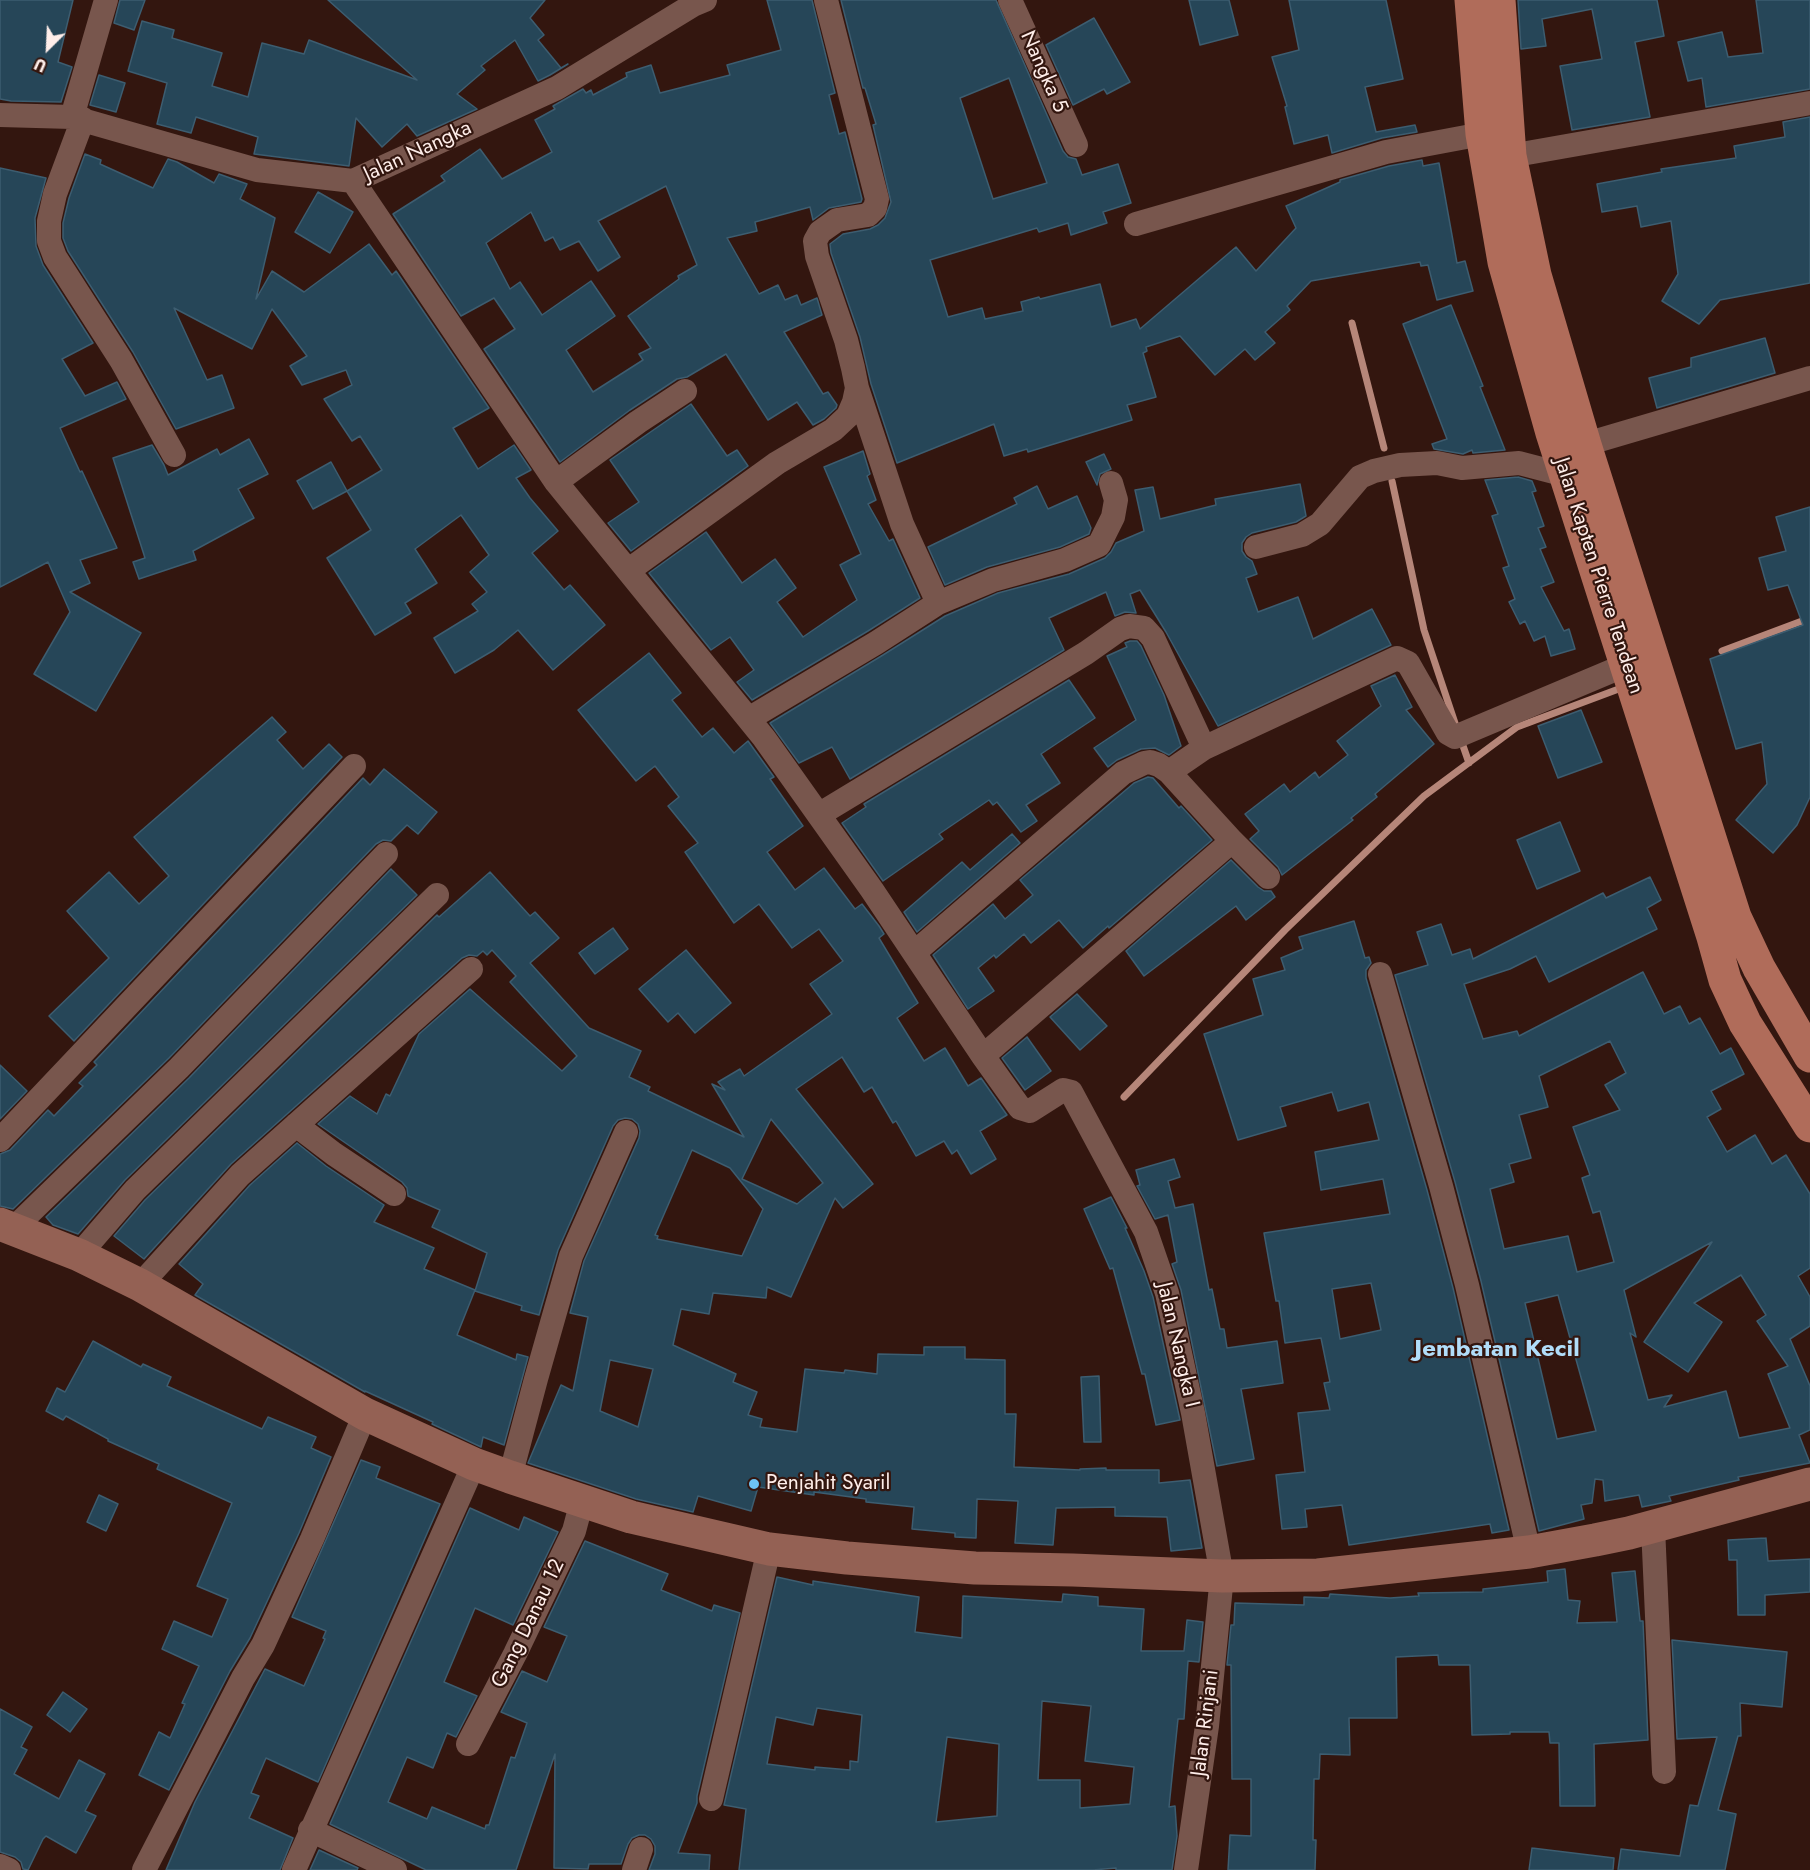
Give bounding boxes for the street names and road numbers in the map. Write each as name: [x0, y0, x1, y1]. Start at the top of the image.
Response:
street label: Nangka 5: [1014, 27, 1072, 117]
street label: Jalan Nangka: [360, 116, 476, 188]
street label: Jalan Kapten Pierre Tendean: [1548, 455, 1648, 697]
street label: Jalan Nangka I: [1150, 1280, 1204, 1410]
street label: Gang Danau 12: [487, 1556, 571, 1692]
street label: Jalan Rinjani: [1187, 1668, 1225, 1778]

